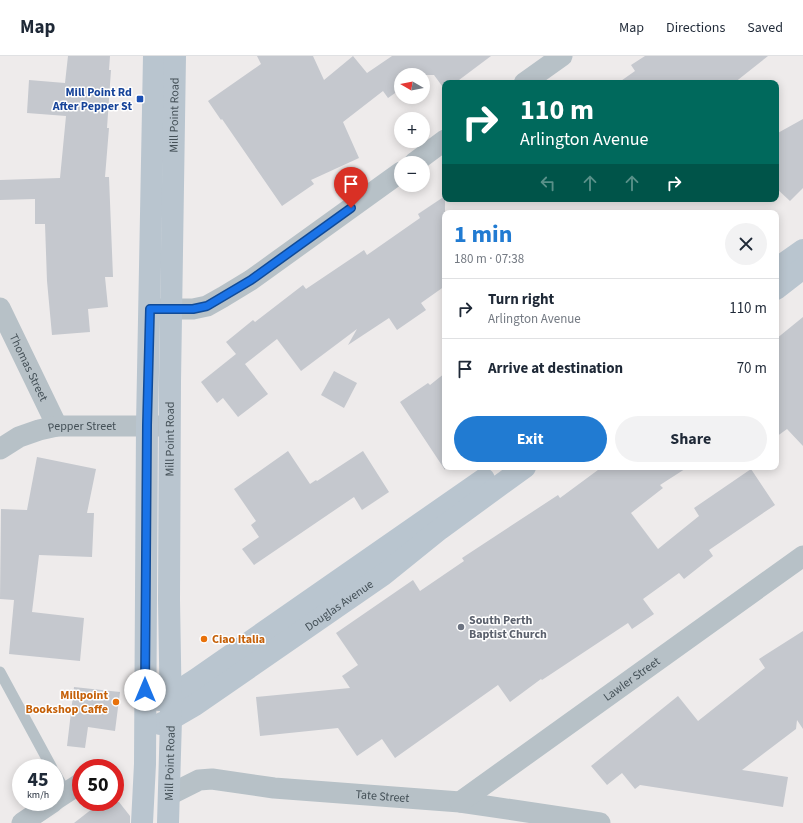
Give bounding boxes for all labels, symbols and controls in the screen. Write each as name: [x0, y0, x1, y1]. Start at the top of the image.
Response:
text: Map: [20, 14, 55, 41]
text: Map: [619, 18, 644, 38]
text: Directions: [666, 18, 725, 38]
text: Saved: [747, 18, 783, 38]
north arrow: [394, 68, 430, 104]
map controls: [394, 68, 430, 192]
street label: Mill Point Road: [165, 77, 183, 153]
place label: Mill Point Rd After Pepper St: [52, 84, 132, 115]
text: 110 m: [520, 90, 594, 130]
marker: Mill Point Rd After Pepper St: [135, 94, 145, 104]
icon: right: [454, 96, 506, 148]
button: +: [394, 112, 430, 148]
text: Arlington Avenue: [520, 127, 648, 152]
button: −: [394, 156, 430, 192]
pin: [334, 167, 368, 208]
icon: left: [537, 172, 559, 194]
icon: ahead: [579, 172, 601, 194]
icon: ahead: [621, 172, 643, 194]
icon: right: [663, 172, 685, 194]
icon: arrive: [340, 173, 362, 195]
text: 1 min: [454, 217, 512, 252]
button: close: [725, 223, 767, 265]
text: 180 m · 07:38: [454, 250, 524, 268]
text: Turn right: [488, 289, 554, 310]
icon: right: [454, 298, 476, 320]
text: 110 m: [729, 298, 767, 319]
text: Arlington Avenue: [488, 310, 581, 328]
street label: Thomas Street: [5, 331, 52, 404]
icon: arrive: [454, 358, 476, 380]
text: Arrive at destination: [488, 358, 623, 379]
text: 70 m: [737, 358, 767, 379]
street label: Mill Point Road: [161, 401, 178, 477]
button: Exit: [454, 416, 607, 462]
button: Share: [615, 416, 767, 462]
street label: Pepper Street: [46, 418, 116, 436]
street label: Douglas Avenue: [301, 576, 377, 635]
place label: South Perth Baptist Church: [469, 612, 547, 643]
marker: South Perth Baptist Church: [456, 622, 466, 632]
place label: Ciao Italia: [212, 631, 265, 648]
marker: Ciao Italia: [199, 634, 209, 644]
street label: Lawler Street: [600, 653, 663, 705]
position arrow: [124, 669, 166, 711]
place label: Millpoint Bookshop Caffe: [25, 687, 108, 718]
marker: Millpoint Bookshop Caffe: [111, 697, 121, 707]
street label: Mill Point Road: [160, 725, 179, 801]
speed limit sign: 50: [72, 759, 124, 811]
text: 45: [27, 766, 49, 794]
street label: Tate Street: [355, 786, 410, 807]
text: km/h: [27, 788, 49, 802]

